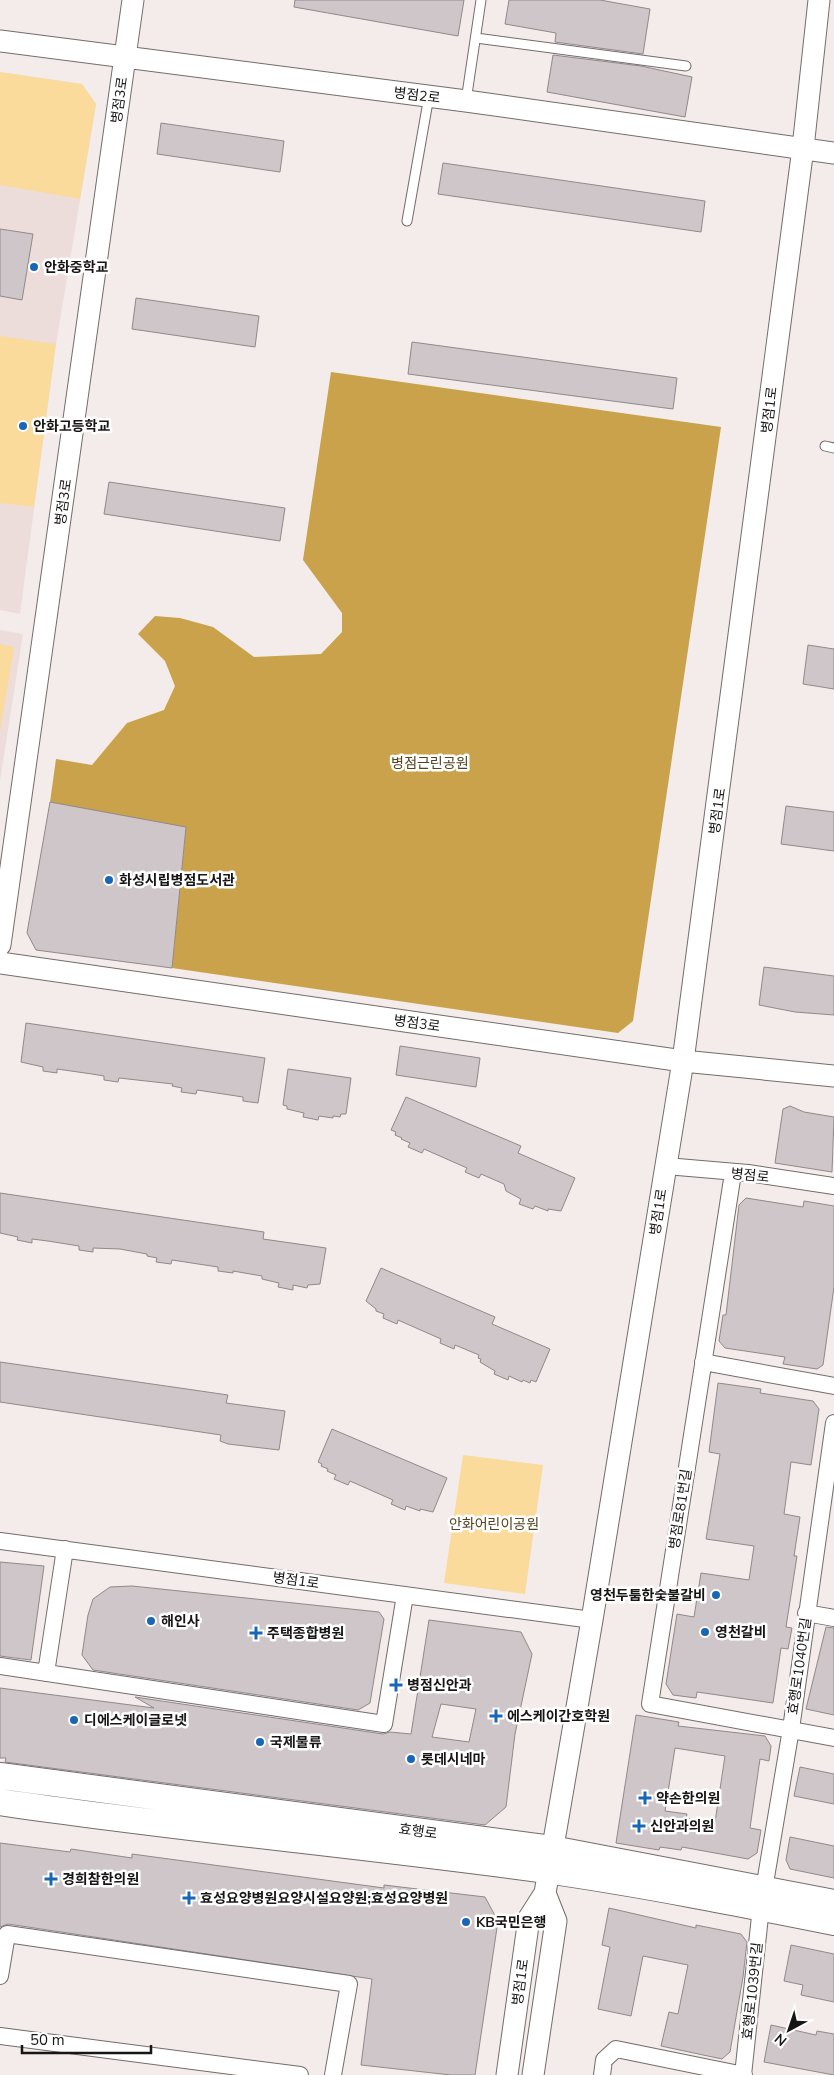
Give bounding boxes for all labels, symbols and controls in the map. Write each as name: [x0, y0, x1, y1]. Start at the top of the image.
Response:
street label: 병점3로: [107, 75, 132, 125]
street label: 병점2로: [392, 83, 442, 108]
place label: 안화중학교: [44, 258, 109, 277]
marker: 안화중학교: [28, 261, 40, 273]
street label: 병점1로: [757, 385, 782, 435]
place label: 안화고등학교: [33, 417, 110, 436]
marker: 안화고등학교: [17, 420, 29, 432]
street label: 병점3로: [51, 477, 76, 527]
park label: 병점근린공원: [391, 754, 469, 773]
street label: 병점1로: [705, 786, 730, 836]
place label: 화성시립병점도서관: [119, 871, 235, 890]
marker: 화성시립병점도서관: [103, 874, 115, 886]
street label: 병점3로: [392, 1011, 442, 1036]
street label: 병점로: [730, 1164, 770, 1187]
street label: 병점1로: [645, 1187, 672, 1237]
street label: 병점로81번길: [665, 1467, 696, 1551]
park label: 안화어린이공원: [449, 1515, 539, 1534]
street label: 병점1로: [271, 1568, 321, 1593]
place label: 영천두툼한숯불갈비: [590, 1586, 706, 1605]
marker: 영천두툼한숯불갈비: [710, 1589, 722, 1601]
place label: 해인사: [161, 1612, 200, 1631]
marker: 해인사: [145, 1615, 157, 1627]
street label: 효행로1040번길: [783, 1616, 816, 1716]
place label: 영천갈비: [715, 1623, 767, 1642]
place label: 주택종합병원: [267, 1624, 344, 1643]
marker: 주택종합병원: [249, 1626, 263, 1640]
marker: 영천갈비: [699, 1626, 711, 1638]
place label: 병점신안과: [407, 1676, 472, 1695]
marker: 병점신안과: [389, 1678, 403, 1692]
place label: 에스케이간호학원: [507, 1707, 610, 1726]
marker: 에스케이간호학원: [489, 1709, 503, 1723]
place label: 디에스케이글로넷: [84, 1711, 187, 1730]
marker: 디에스케이글로넷: [68, 1714, 80, 1726]
place label: 국제물류: [270, 1733, 322, 1752]
marker: 국제물류: [254, 1736, 266, 1748]
place label: 롯데시네마: [421, 1750, 486, 1769]
marker: 롯데시네마: [405, 1753, 417, 1765]
place label: 약손한의원: [656, 1789, 720, 1808]
marker: 약손한의원: [638, 1791, 652, 1805]
place label: 신안과의원: [650, 1817, 714, 1836]
street label: 효행로: [397, 1819, 439, 1844]
marker: 신안과의원: [632, 1819, 646, 1833]
place label: 경희참한의원: [62, 1870, 139, 1889]
marker: 경희참한의원: [44, 1872, 58, 1886]
place label: 효성요양병원요양시설요양원;효성요양병원: [200, 1889, 448, 1908]
marker: 효성요양병원요양시설요양원;효성요양병원: [182, 1891, 196, 1905]
place label: KB국민은행: [476, 1913, 546, 1932]
marker: KB국민은행: [460, 1916, 472, 1928]
street label: 효행로1039번길: [738, 1941, 767, 2041]
street label: 병점1로: [508, 1957, 533, 2007]
north arrow: [764, 2005, 814, 2055]
scale bar: [22, 2022, 151, 2054]
text: N: [771, 2029, 791, 2050]
text: 50 m: [30, 2030, 65, 2050]

